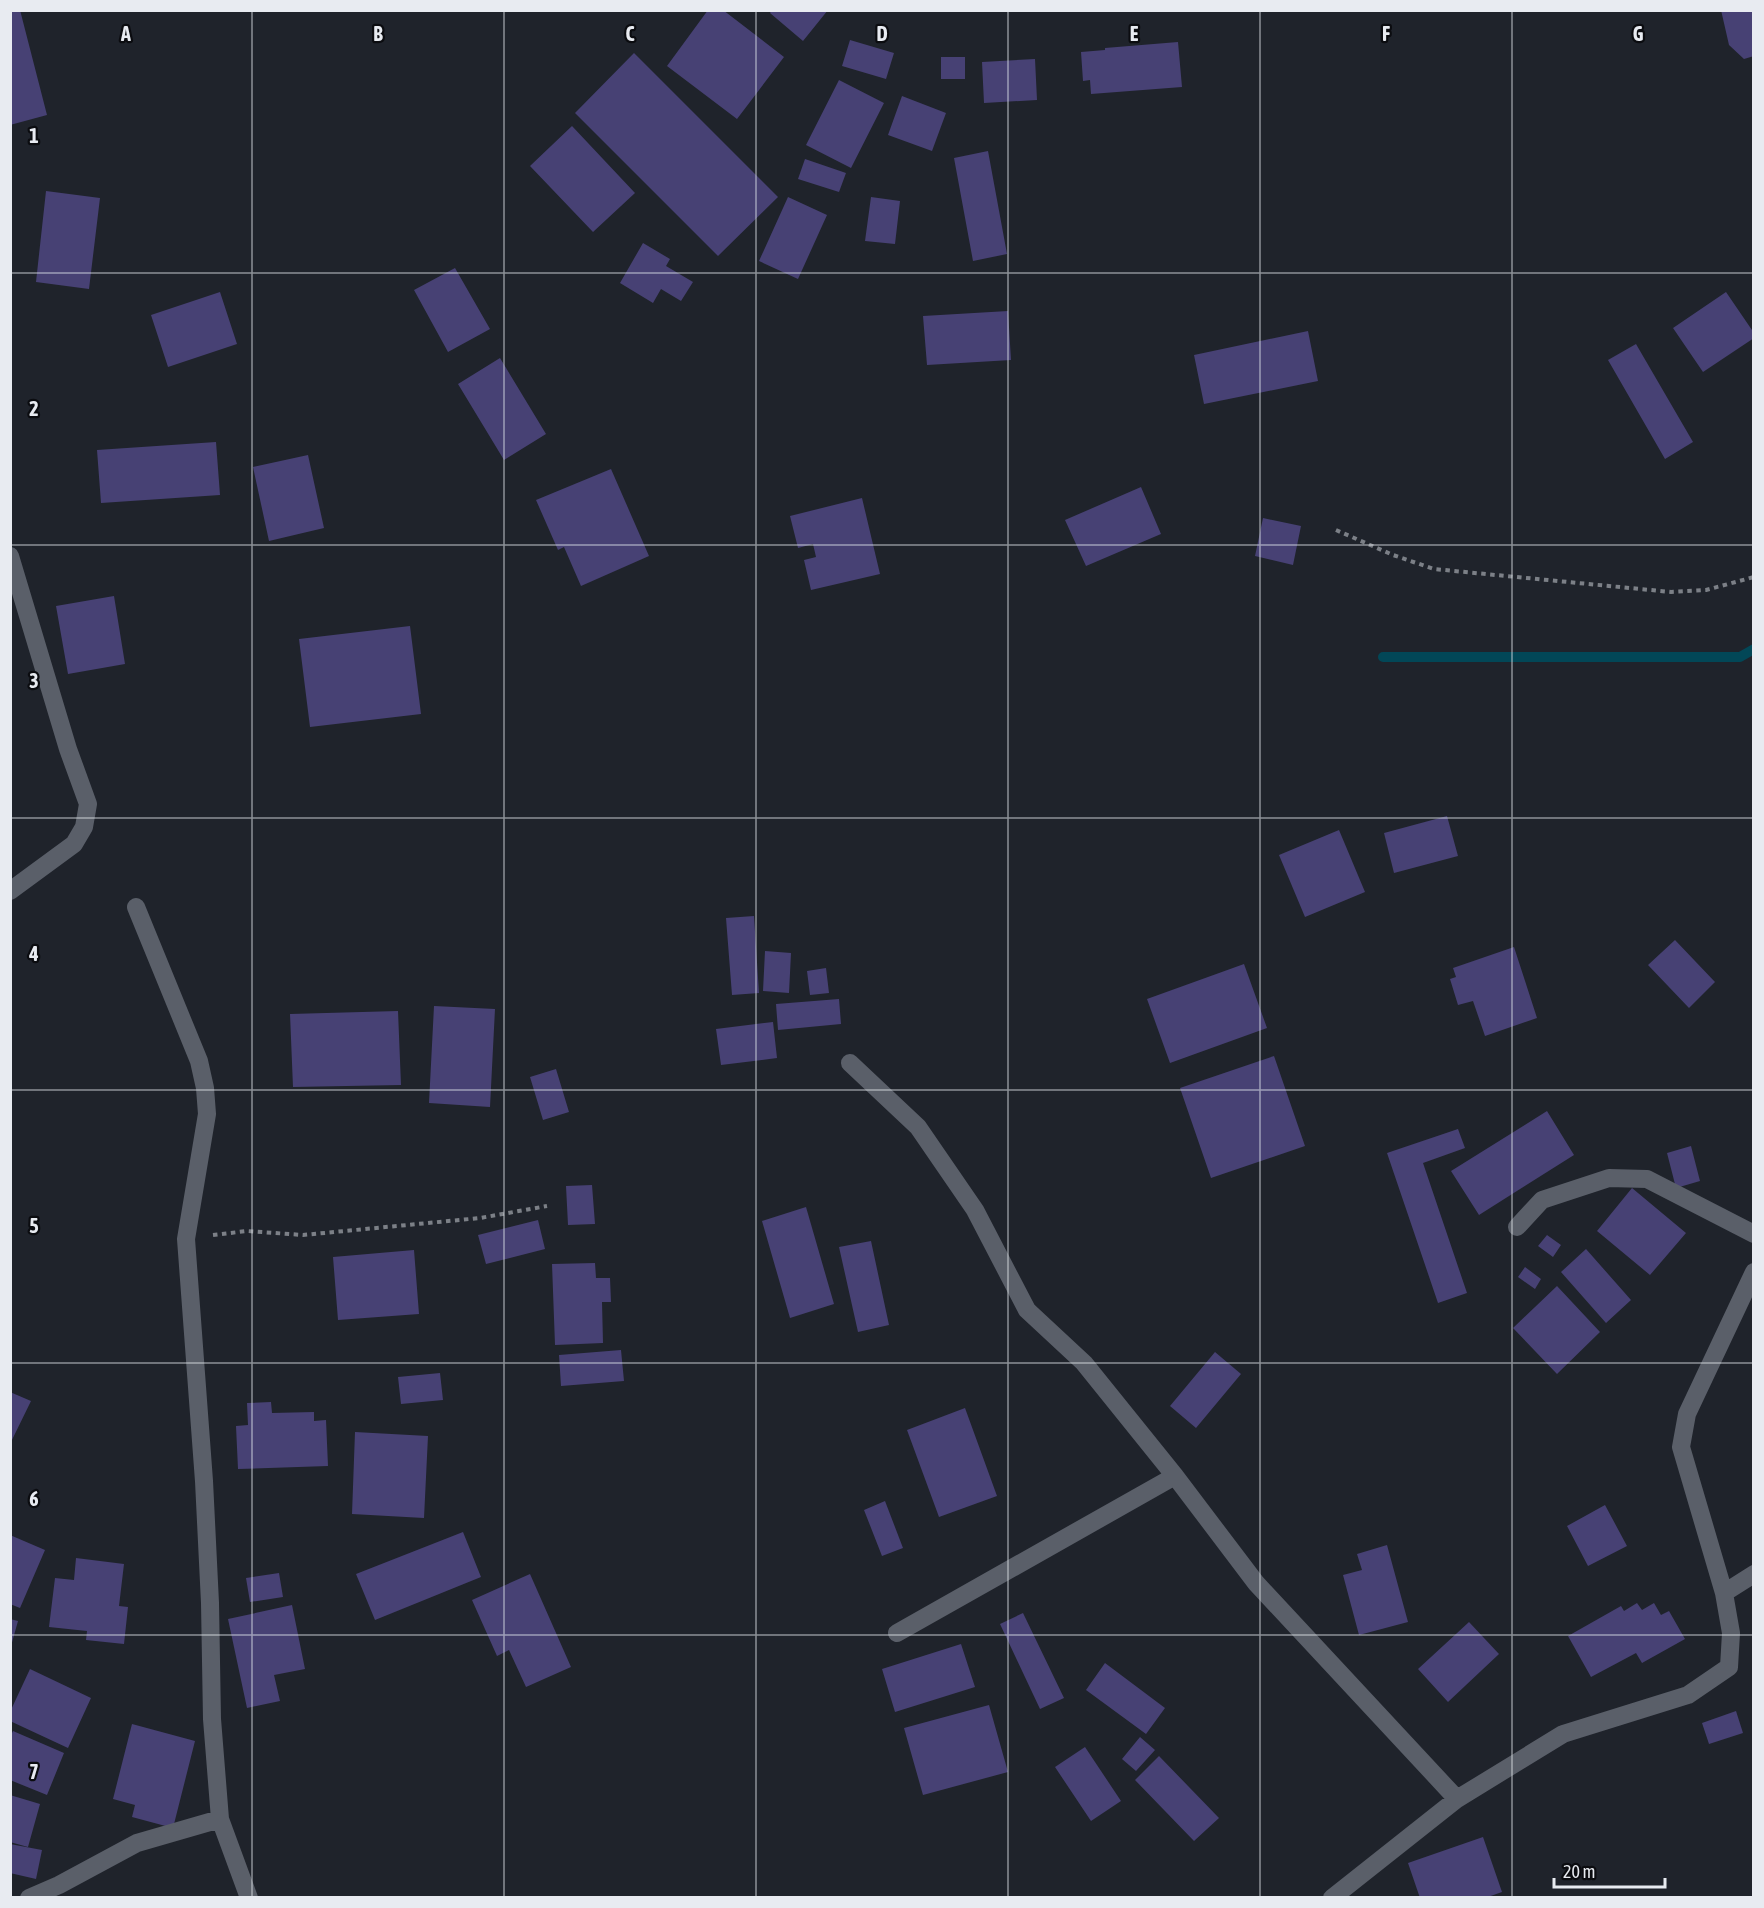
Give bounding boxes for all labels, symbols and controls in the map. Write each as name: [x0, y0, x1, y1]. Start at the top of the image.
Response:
text: A: [120, 22, 131, 45]
text: B: [373, 22, 383, 45]
text: C: [626, 22, 635, 45]
text: D: [876, 22, 888, 45]
text: E: [1130, 22, 1139, 45]
text: F: [1382, 22, 1390, 45]
text: G: [1633, 22, 1644, 45]
text: 1: [29, 124, 39, 147]
text: 2: [29, 397, 39, 420]
text: 3: [29, 669, 39, 692]
text: 4: [28, 942, 39, 965]
text: 5: [29, 1214, 39, 1237]
text: 6: [29, 1487, 39, 1510]
text: 7: [29, 1760, 39, 1783]
scale bar: [1554, 1851, 1665, 1889]
text: 20 m: [1563, 1861, 1595, 1882]

